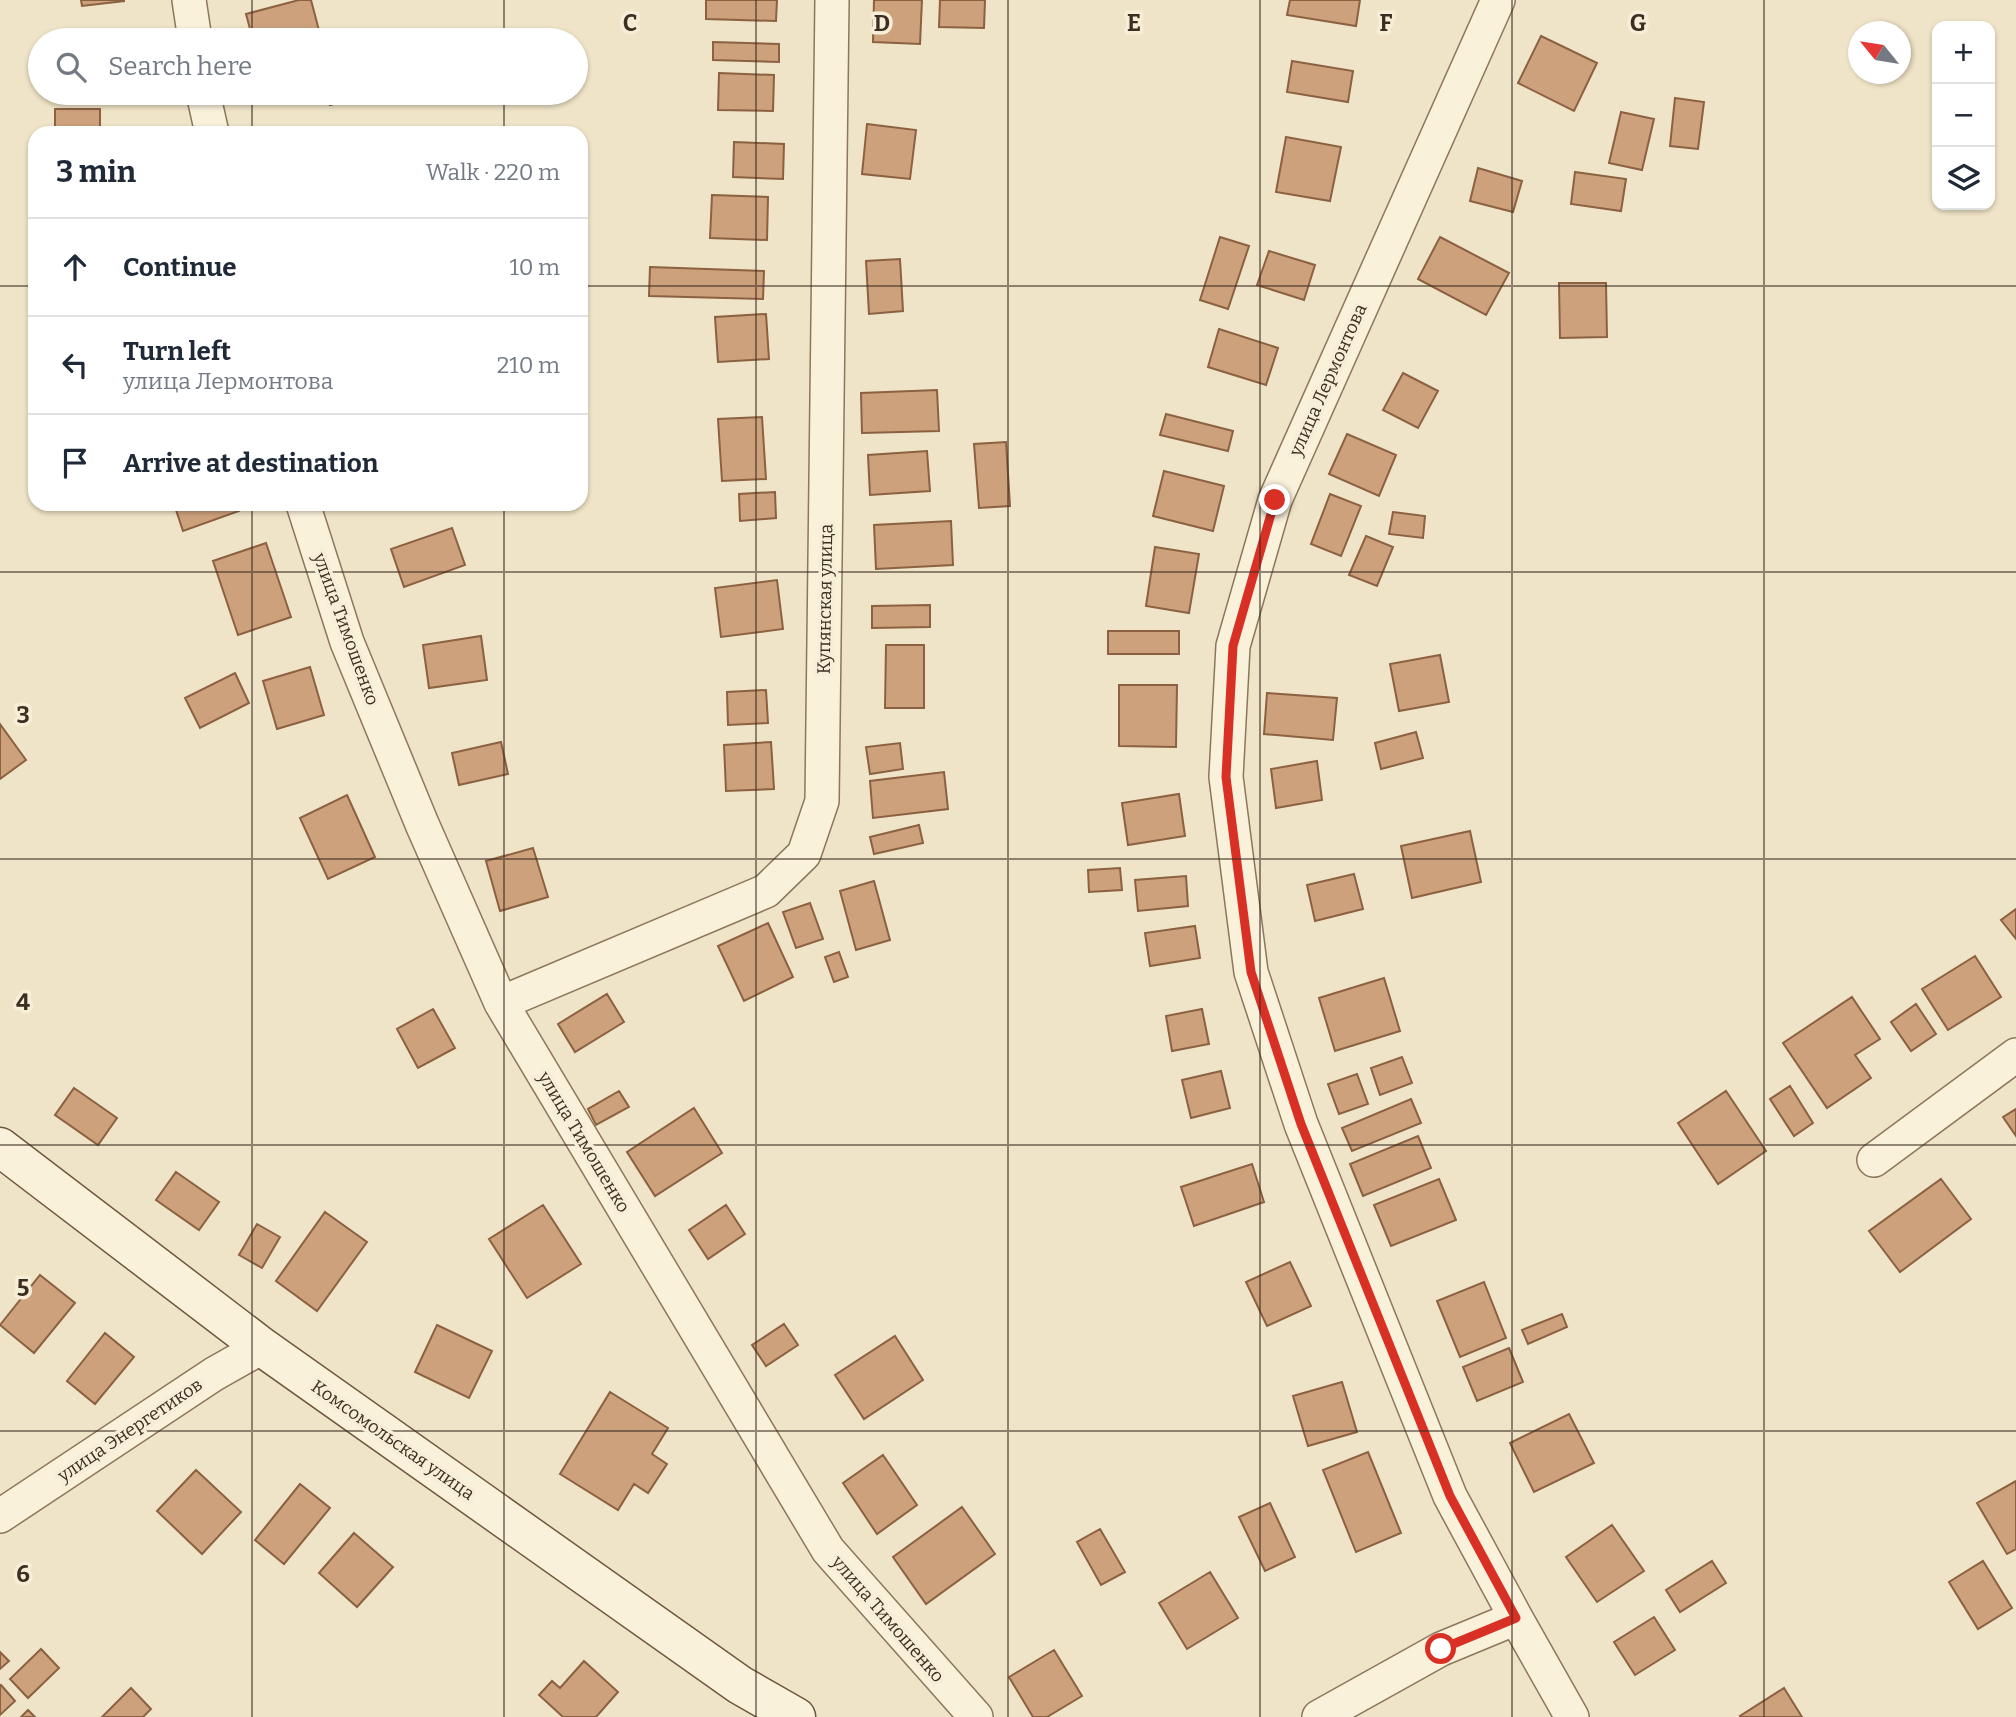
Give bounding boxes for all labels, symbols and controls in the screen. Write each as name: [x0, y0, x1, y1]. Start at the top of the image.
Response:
text: C: [623, 9, 637, 37]
text: D: [874, 9, 890, 37]
text: E: [1127, 9, 1141, 37]
text: F: [1380, 9, 1393, 37]
text: G: [1630, 9, 1647, 37]
north arrow: [1848, 21, 1911, 84]
map controls: [1932, 21, 1995, 210]
button: +: [1932, 21, 1995, 84]
search box: [28, 28, 588, 105]
icon: search: [52, 48, 90, 86]
text: Search here: [108, 51, 252, 82]
button: −: [1932, 84, 1995, 147]
button: layers: [1932, 147, 1995, 210]
text: 3 min: [56, 154, 136, 190]
text: Walk · 220 m: [426, 158, 560, 186]
icon: ahead: [56, 248, 94, 286]
text: Continue: [123, 252, 237, 283]
text: 10 m: [509, 253, 560, 281]
street label: улица Лермонтова: [1284, 300, 1372, 461]
text: Turn left: [123, 336, 231, 367]
icon: left: [56, 346, 94, 384]
text: 210 m: [497, 351, 560, 379]
text: улица Лермонтова: [123, 367, 333, 395]
icon: arrive: [56, 444, 94, 482]
text: Arrive at destination: [123, 448, 378, 479]
route end: [1259, 484, 1290, 515]
street label: Купянская улица: [813, 523, 837, 674]
street label: улица Тимошенко: [308, 549, 384, 708]
text: 3: [16, 701, 30, 729]
text: 4: [16, 988, 30, 1016]
street label: улица Тимошенко: [533, 1067, 635, 1216]
text: 5: [17, 1274, 29, 1302]
street label: улица Энергетиков: [53, 1373, 207, 1487]
street label: Комсомольская улица: [307, 1375, 479, 1505]
street label: улица Тимошенко: [826, 1550, 949, 1687]
text: 6: [16, 1560, 30, 1588]
route start: [1425, 1633, 1456, 1664]

